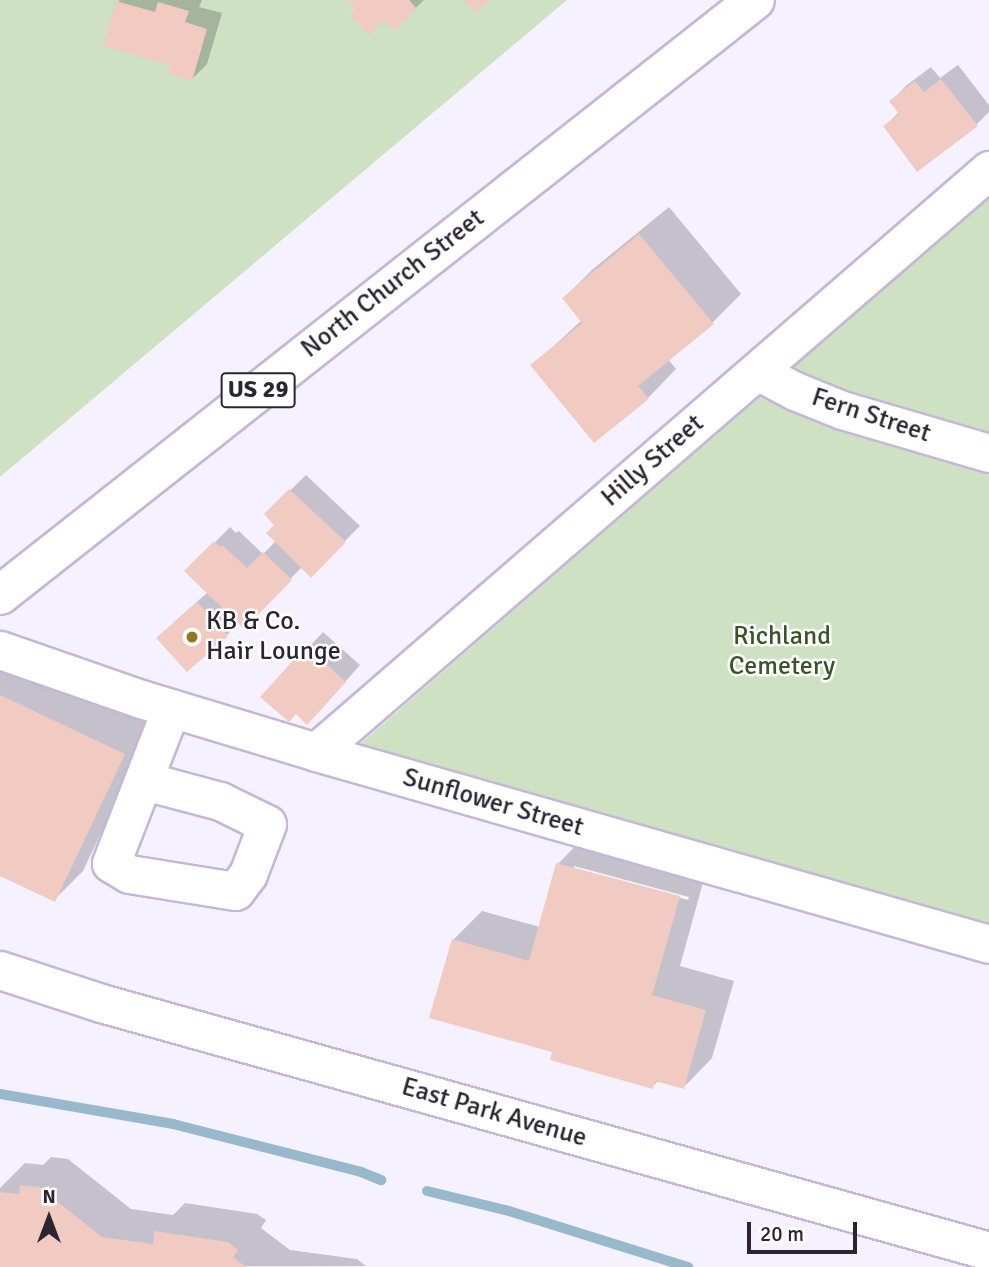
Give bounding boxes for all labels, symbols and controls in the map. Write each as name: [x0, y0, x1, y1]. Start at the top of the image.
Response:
street label: North Church Street: [295, 203, 491, 365]
road number: US 29: [219, 370, 296, 410]
street label: Fern Street: [808, 382, 934, 450]
street label: Hilly Street: [596, 408, 710, 514]
place label: KB & Co. Hair Lounge: [206, 606, 341, 668]
park label: Richland Cemetery: [729, 621, 835, 682]
marker: KB & Co. Hair Lounge: [184, 629, 200, 645]
street label: Sunflower Street: [399, 762, 587, 844]
street label: East Park Avenue: [398, 1072, 590, 1154]
north arrow: [14, 1183, 84, 1253]
text: N: [42, 1185, 56, 1209]
scale bar: [751, 1208, 861, 1252]
text: 20 m: [760, 1221, 804, 1247]

